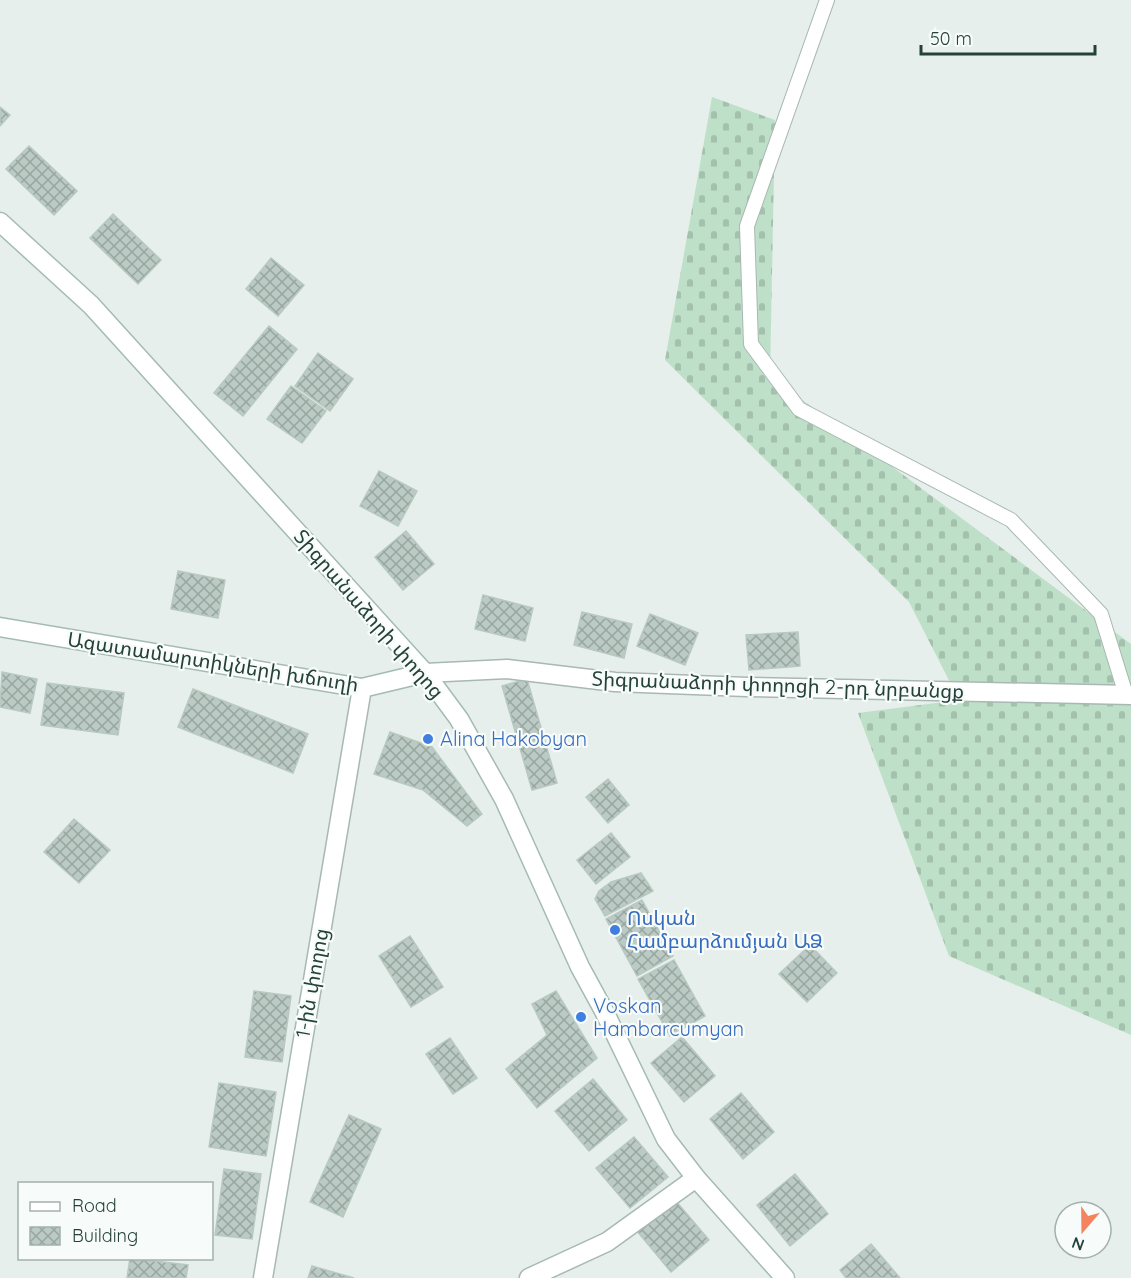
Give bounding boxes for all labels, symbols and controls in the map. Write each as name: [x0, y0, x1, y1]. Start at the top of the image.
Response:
scale bar: [921, 18, 1095, 56]
text: 50 m: [930, 27, 972, 50]
street label: Տիգրանաձորի փողոց: [289, 524, 450, 703]
street label: Ազատամարտիկների խճուղի: [66, 626, 361, 697]
street label: Տիգրանաձորի փողոցի 2-րդ նրբանցք: [591, 666, 965, 703]
place label: Alina Hakobyan: [440, 726, 587, 751]
marker: Alina Hakobyan: [421, 732, 435, 746]
place label: Ոսկան Համբարձումյան ԱՁ: [627, 905, 823, 953]
marker: Ոսկան Համբարձումյան ԱՁ: [608, 923, 622, 937]
street label: 1-ին փողոց: [290, 926, 333, 1040]
place label: Voskan Hambarcumyan: [593, 993, 744, 1041]
marker: Voskan Hambarcumyan: [574, 1010, 588, 1024]
legend: [18, 1182, 213, 1260]
text: Road: [72, 1194, 117, 1217]
north arrow: [1053, 1200, 1113, 1260]
text: Building: [72, 1224, 138, 1247]
text: N: [1069, 1233, 1087, 1256]

